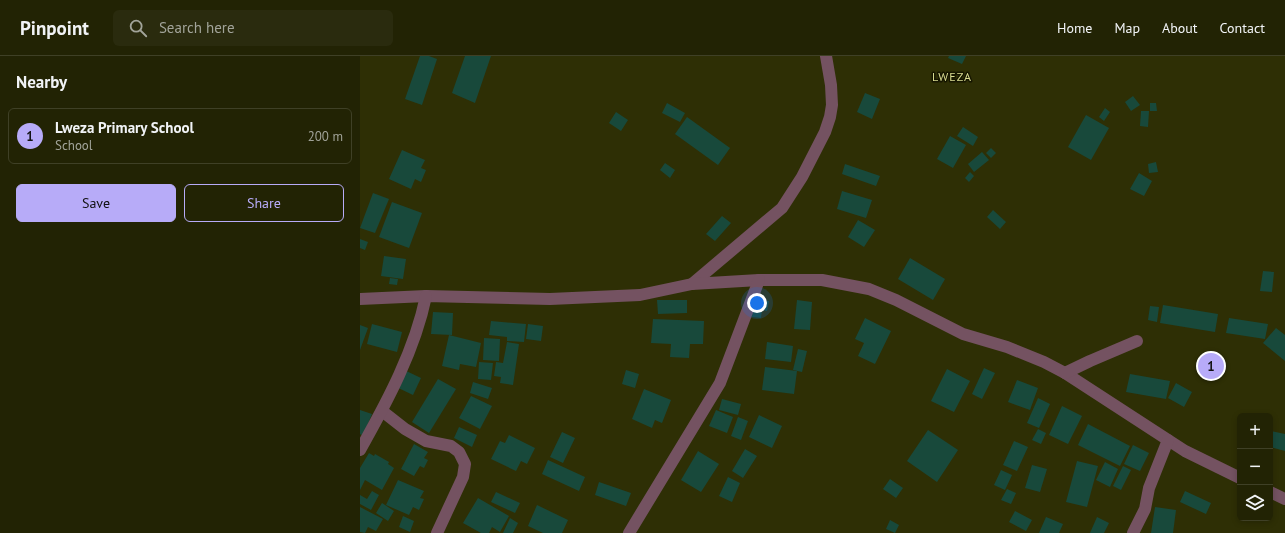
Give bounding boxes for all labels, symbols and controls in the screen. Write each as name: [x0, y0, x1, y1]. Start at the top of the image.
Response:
search box: [113, 10, 393, 46]
text: Pinpoint: [20, 16, 89, 40]
icon: search: [127, 17, 149, 39]
text: Search here: [159, 18, 235, 37]
text: Home: [1057, 19, 1092, 37]
text: Map: [1114, 19, 1140, 37]
text: About: [1162, 19, 1198, 37]
text: Contact: [1220, 19, 1265, 37]
district label: LWEZA: [932, 69, 972, 84]
text: Nearby: [16, 71, 67, 93]
text: Lweza Primary School: [55, 118, 194, 137]
text: 1: [26, 128, 34, 145]
text: 200 m: [308, 128, 343, 145]
text: School: [55, 137, 93, 154]
button: Save: [16, 184, 176, 222]
button: Share: [184, 184, 344, 222]
your location: [747, 293, 767, 313]
pin: 1: [1198, 351, 1224, 381]
map controls: [1237, 413, 1273, 521]
button: +: [1237, 413, 1273, 449]
button: −: [1237, 449, 1273, 485]
button: layers: [1237, 485, 1273, 521]

